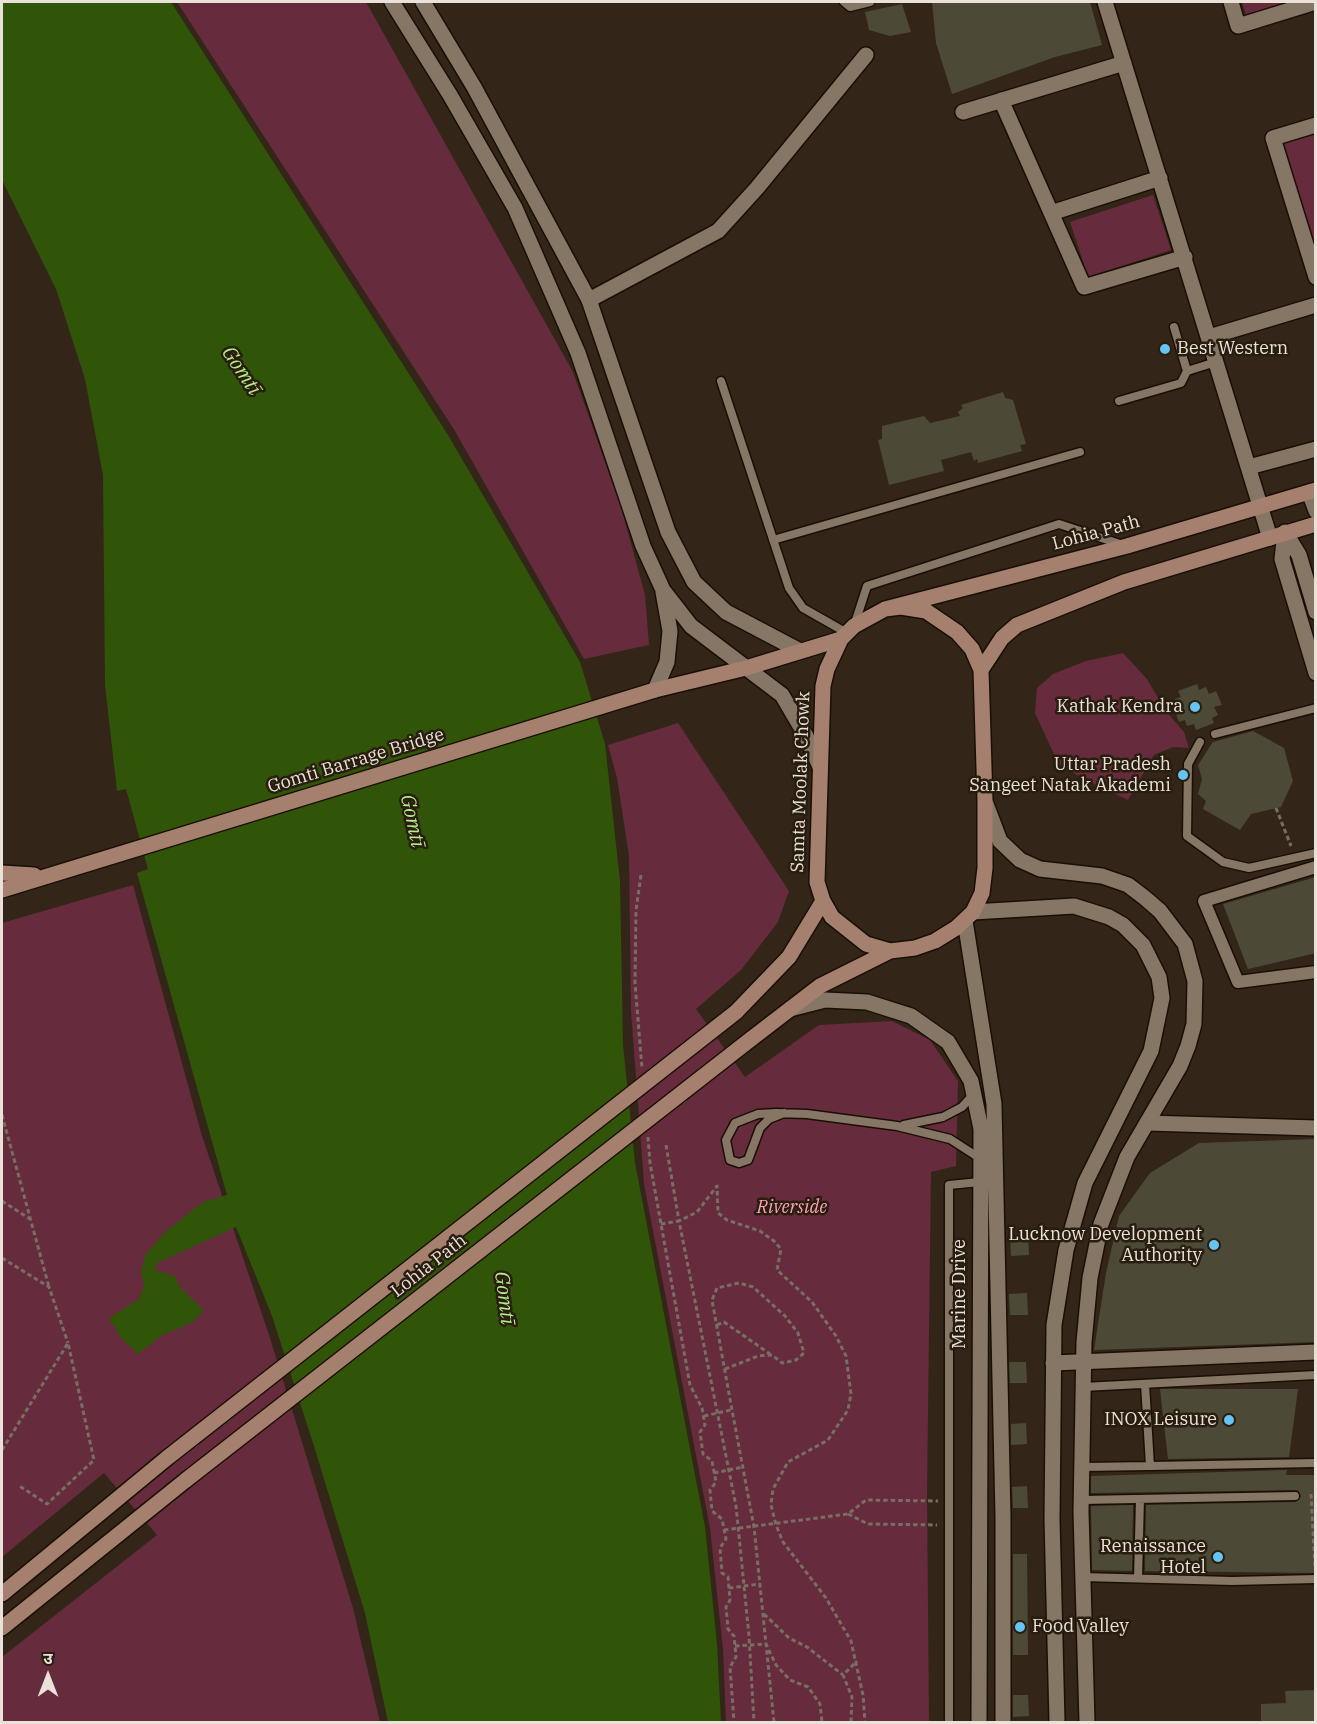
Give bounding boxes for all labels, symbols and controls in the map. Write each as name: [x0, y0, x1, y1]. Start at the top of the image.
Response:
place label: Best Western: [1177, 338, 1288, 360]
water label: Gomtī: [216, 342, 266, 400]
marker: Best Western: [1158, 342, 1172, 356]
street label: Lohia Path: [1050, 511, 1142, 555]
street label: Samta Moolak Chowk: [787, 691, 815, 873]
place label: Kathak Kendra: [1057, 696, 1183, 718]
marker: Kathak Kendra: [1188, 700, 1202, 714]
street label: Gomti Barrage Bridge: [265, 724, 447, 798]
place label: Uttar Pradesh Sangeet Natak Akademi: [969, 754, 1171, 796]
marker: Uttar Pradesh Sangeet Natak Akademi: [1176, 768, 1190, 782]
water label: Gomtī: [395, 792, 429, 850]
park label: Riverside: [757, 1197, 827, 1219]
place label: Lucknow Development Authority: [1008, 1224, 1202, 1266]
street label: Lohia Path: [387, 1230, 471, 1302]
marker: Lucknow Development Authority: [1207, 1238, 1221, 1252]
street label: Marine Drive: [949, 1239, 971, 1349]
water label: Gomtī: [489, 1270, 519, 1326]
place label: INOX Leisure: [1104, 1409, 1217, 1431]
marker: INOX Leisure: [1222, 1413, 1236, 1427]
place label: Renaissance Hotel: [1100, 1536, 1206, 1578]
marker: Renaissance Hotel: [1211, 1550, 1225, 1564]
place label: Food Valley: [1032, 1616, 1129, 1638]
marker: Food Valley: [1013, 1620, 1027, 1634]
north arrow: [18, 1646, 78, 1706]
text: उ: [43, 1648, 53, 1668]

